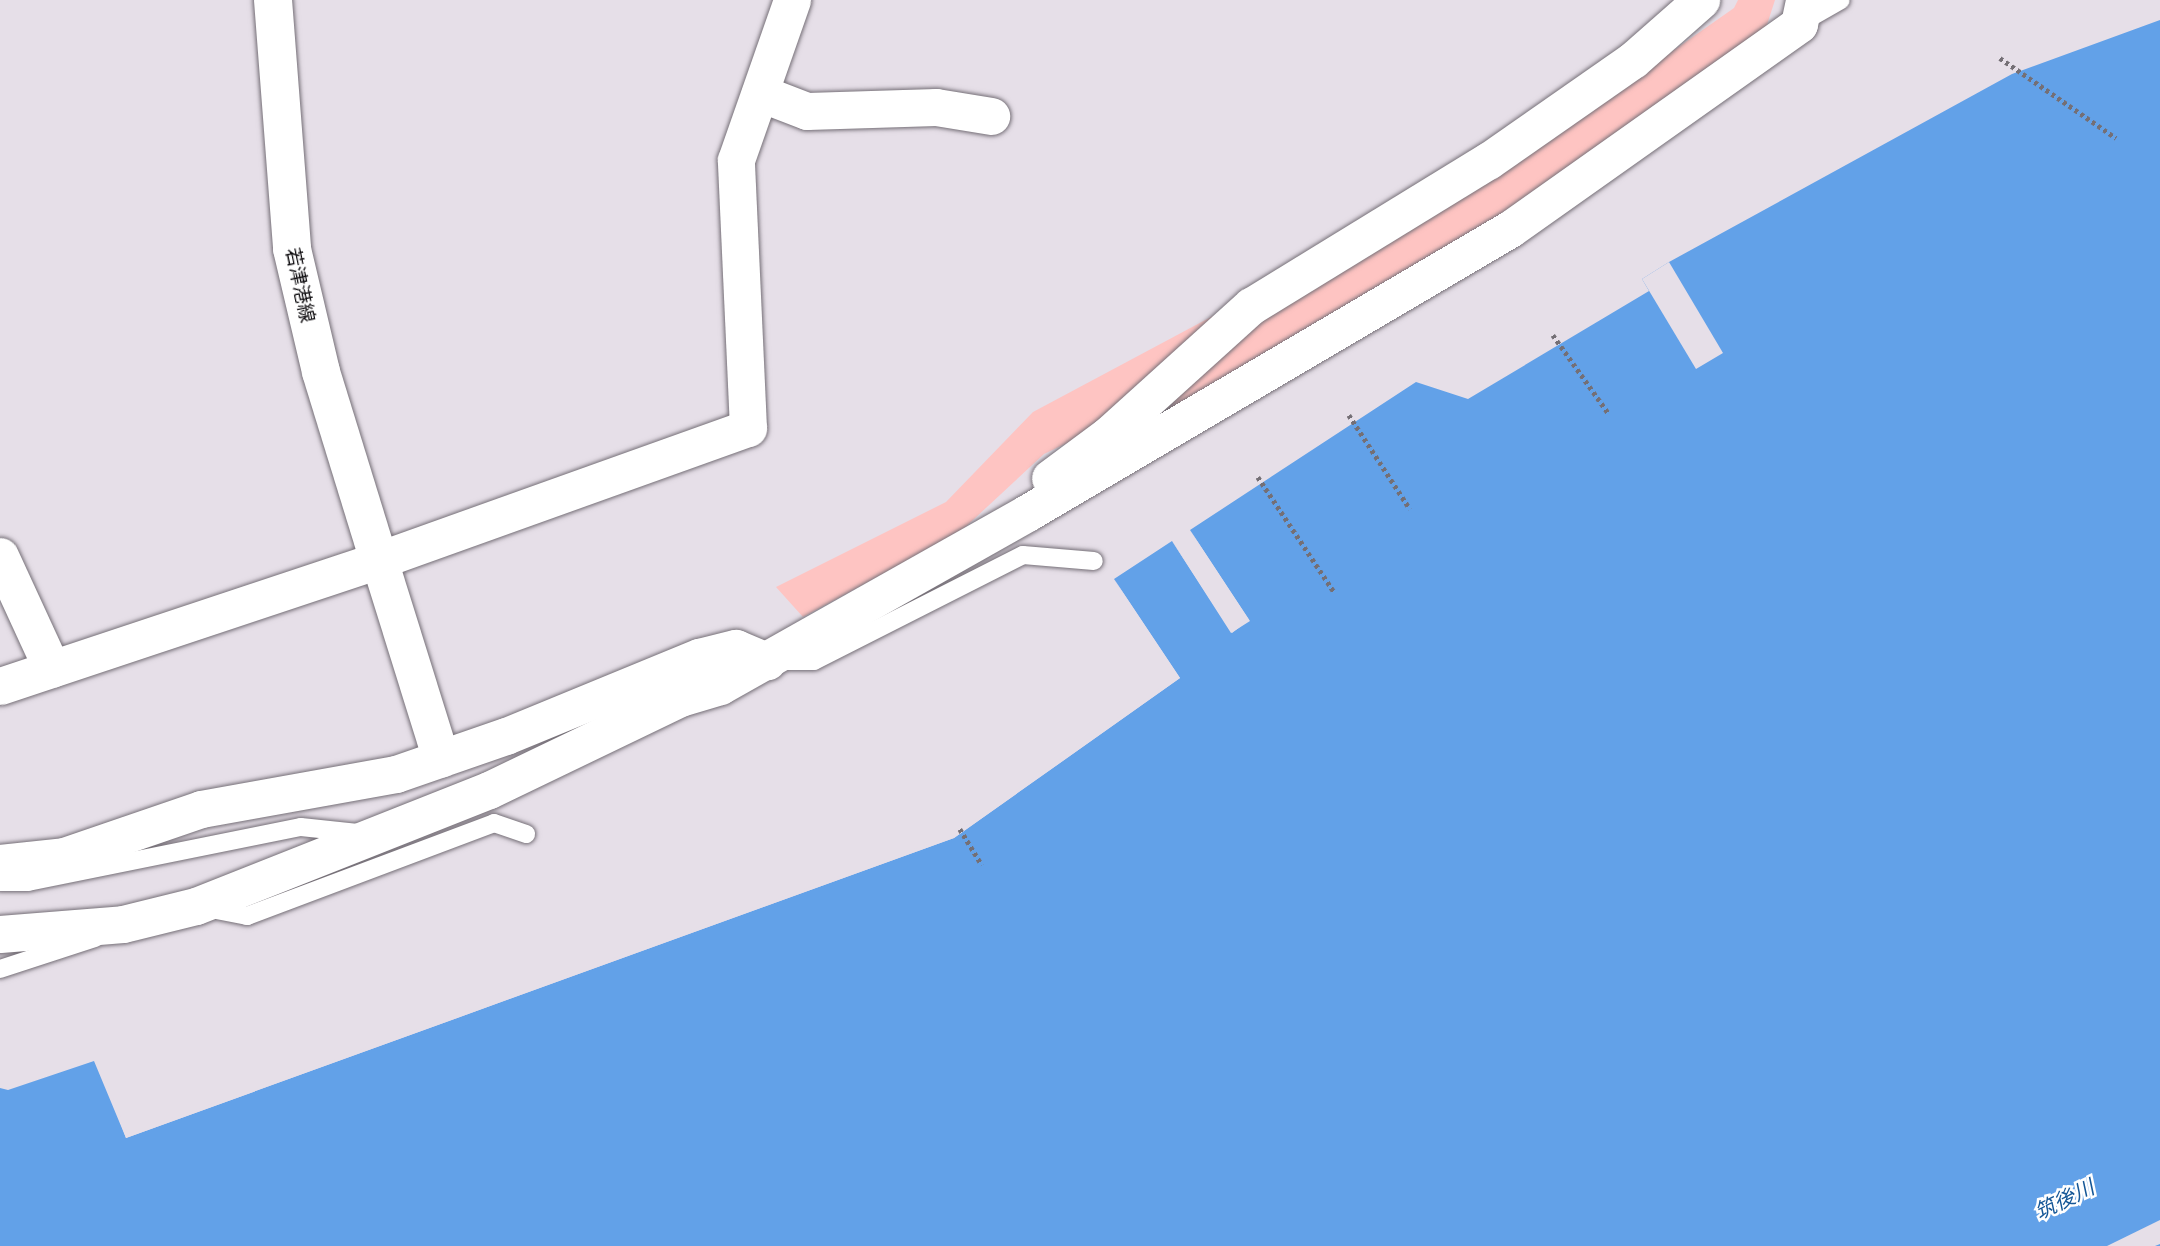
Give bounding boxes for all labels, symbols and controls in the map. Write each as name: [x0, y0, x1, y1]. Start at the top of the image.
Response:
street label: 若津港線: [282, 245, 320, 325]
water label: 筑後川: [2030, 1174, 2098, 1224]

